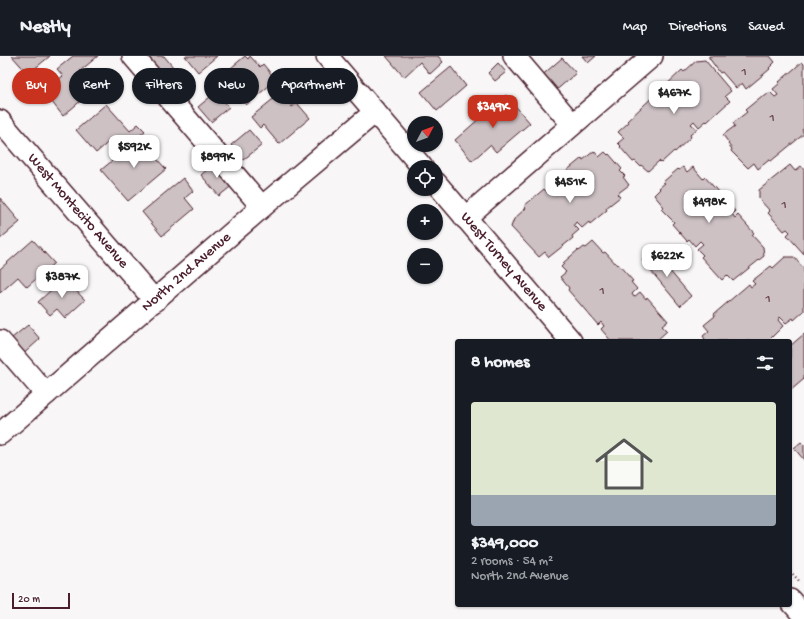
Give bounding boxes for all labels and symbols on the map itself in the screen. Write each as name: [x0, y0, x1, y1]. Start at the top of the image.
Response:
house number: 1: [740, 65, 747, 80]
pin: $467K: [646, 81, 702, 115]
pin: $349K: [465, 95, 521, 129]
house number: 1: [768, 111, 775, 126]
north arrow: [407, 116, 443, 152]
pin: $592K: [106, 135, 162, 169]
pin: $899K: [189, 145, 245, 179]
street label: West Montecito Avenue: [23, 150, 132, 273]
pin: $451K: [542, 170, 598, 204]
pin: $498K: [681, 190, 737, 224]
house number: 1: [780, 198, 787, 213]
street label: West Turney Avenue: [456, 209, 551, 316]
street label: North 2nd Avenue: [138, 228, 235, 316]
pin: $622K: [639, 244, 695, 278]
pin: $387K: [34, 265, 90, 299]
house number: 1: [598, 284, 605, 299]
house number: 1: [764, 292, 771, 307]
scale bar: [12, 591, 70, 610]

